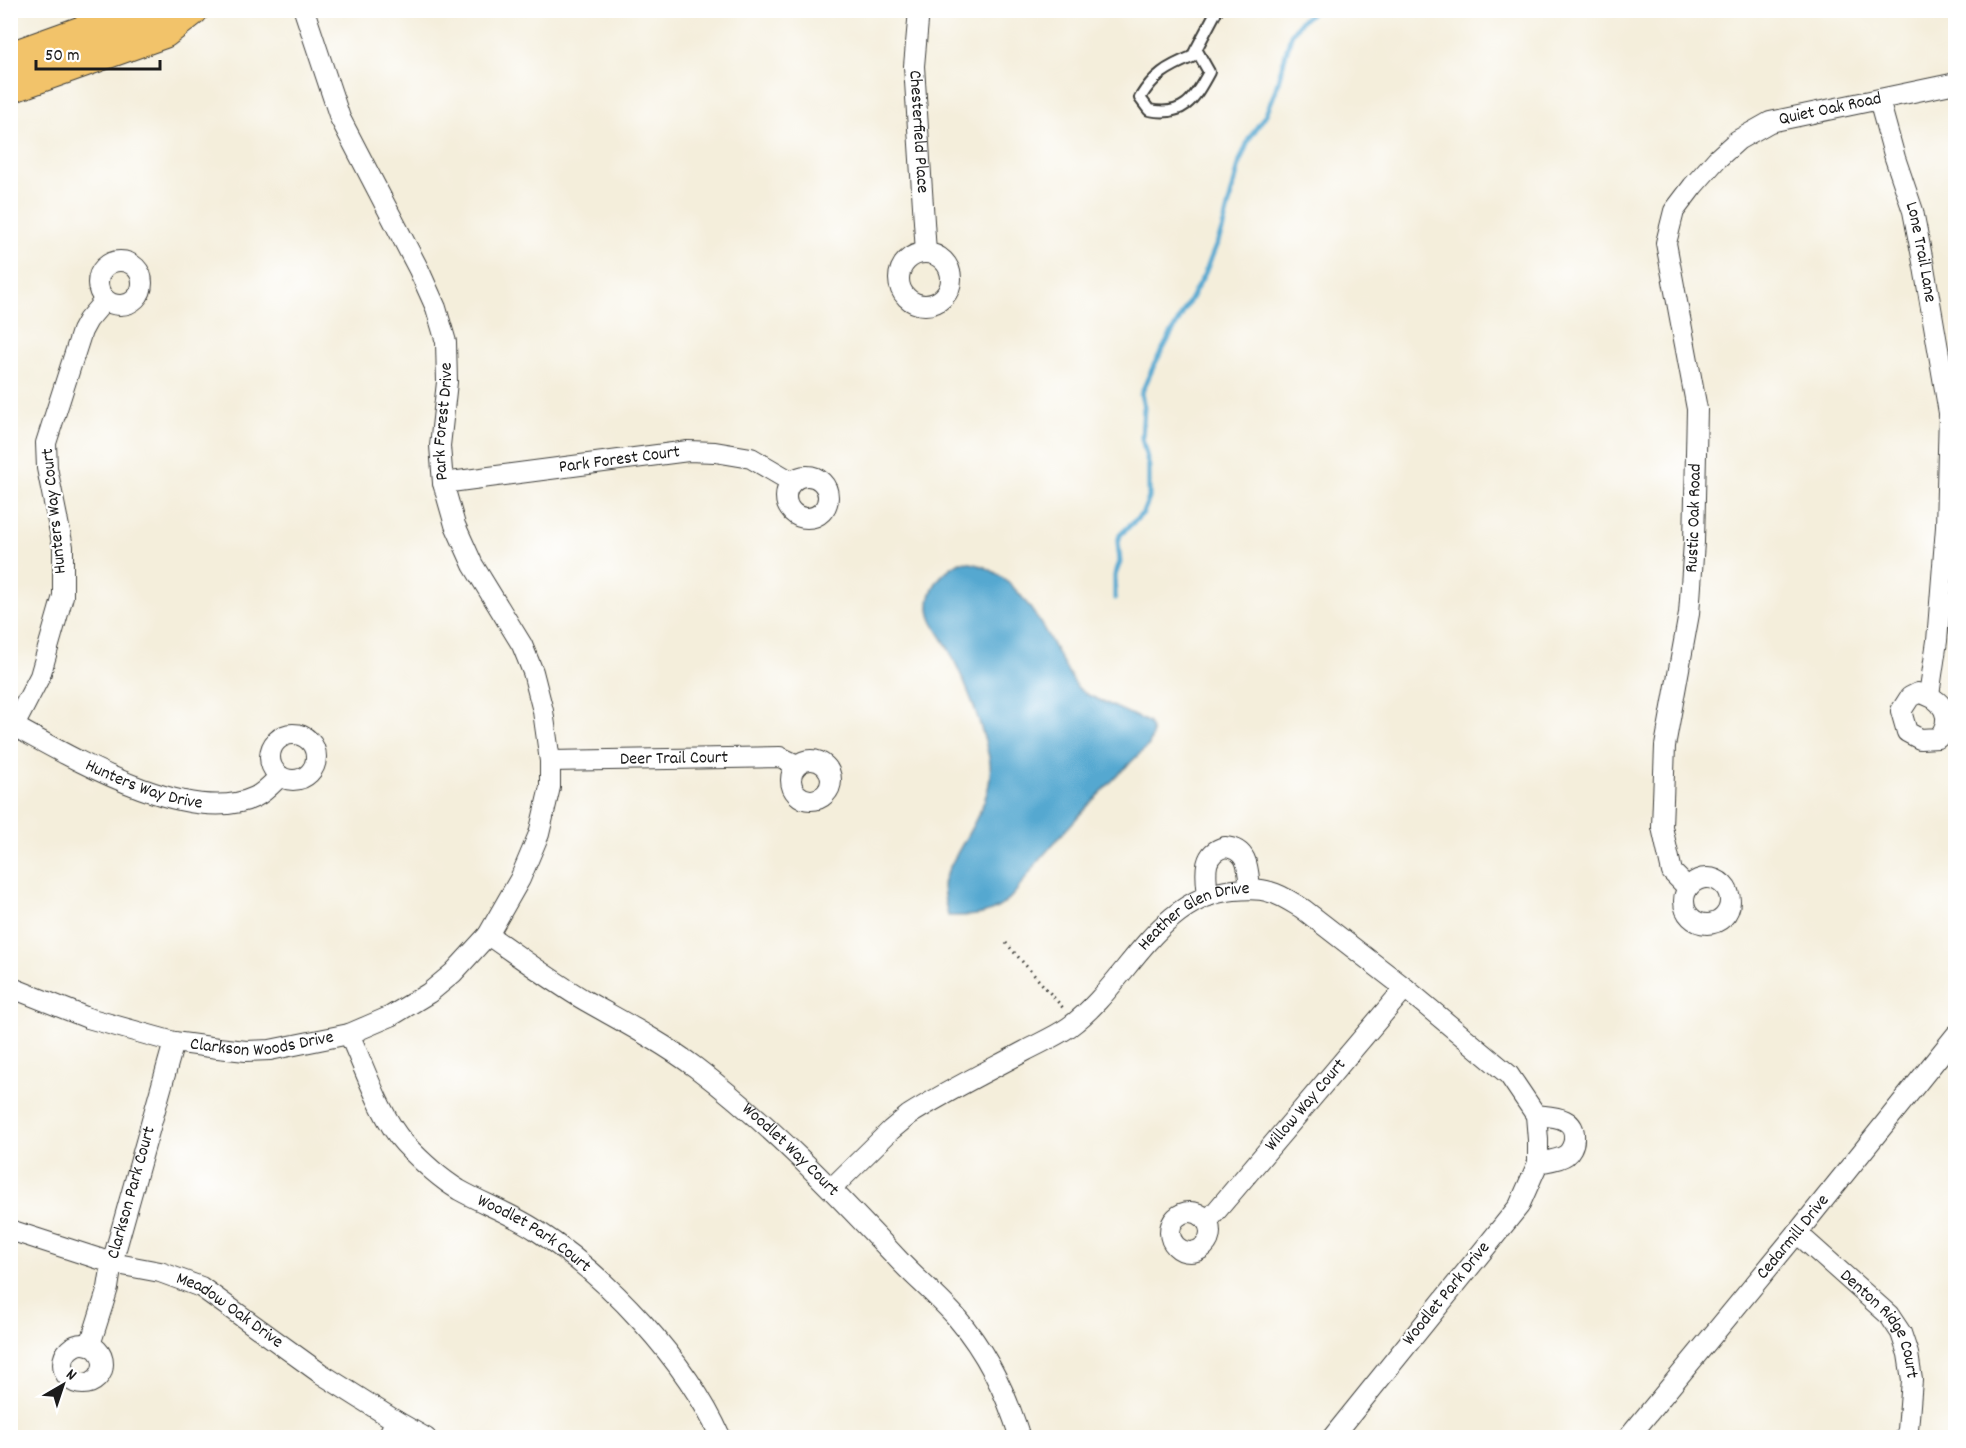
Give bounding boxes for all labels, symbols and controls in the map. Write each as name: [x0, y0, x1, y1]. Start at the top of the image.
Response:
scale bar: [36, 33, 160, 71]
text: 50 m: [45, 44, 80, 69]
street label: Chesterfield Place: [902, 69, 935, 194]
street label: Quiet Oak Road: [1777, 86, 1884, 132]
street label: Lone Trail Lane: [1898, 198, 1942, 304]
street label: Park Forest Drive: [428, 362, 460, 482]
street label: Park Forest Court: [557, 440, 682, 480]
street label: Hunters Way Court: [36, 446, 74, 575]
street label: Rustic Oak Road: [1679, 463, 1708, 574]
street label: Deer Trail Court: [620, 745, 729, 772]
street label: Hunters Way Drive: [81, 753, 204, 816]
street label: Heather Glen Drive: [1132, 877, 1250, 957]
street label: Clarkson Woods Drive: [188, 1025, 336, 1064]
street label: Willow Way Court: [1259, 1053, 1352, 1157]
street label: Woodlet Way Court: [736, 1097, 845, 1203]
street label: Clarkson Park Court: [101, 1123, 162, 1262]
street label: Woodlet Park Court: [473, 1189, 596, 1279]
street label: Cedarmill Drive: [1751, 1189, 1836, 1285]
street label: Woodlet Park Drive: [1397, 1237, 1497, 1351]
street label: Denton Ridge Court: [1834, 1264, 1924, 1381]
street label: Meadow Oak Drive: [172, 1266, 288, 1355]
north arrow: [33, 1355, 93, 1415]
text: N: [61, 1364, 81, 1387]

